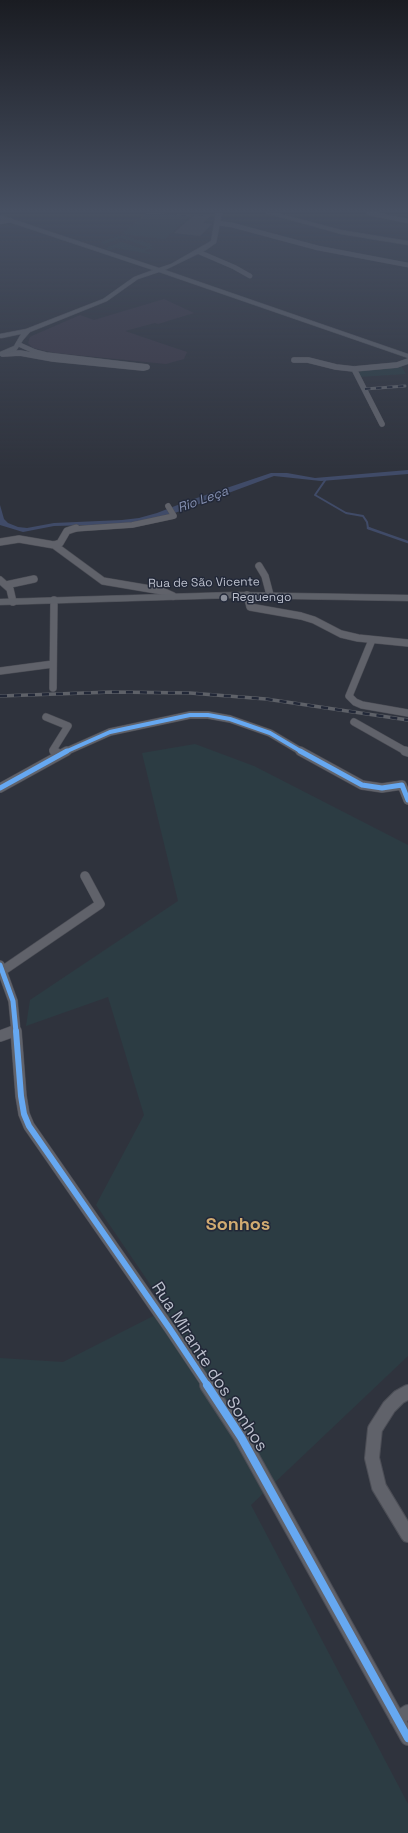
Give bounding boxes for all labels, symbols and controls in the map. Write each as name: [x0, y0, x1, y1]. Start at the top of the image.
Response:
water label: Rio Leça: [176, 484, 230, 516]
street label: Rua de São Vicente: [148, 575, 260, 591]
place label: Reguengo: [232, 591, 291, 605]
marker: Reguengo: [219, 593, 229, 603]
district label: Sonhos: [206, 1214, 270, 1236]
street label: Rua Mirante dos Sonhos: [146, 1278, 272, 1456]

